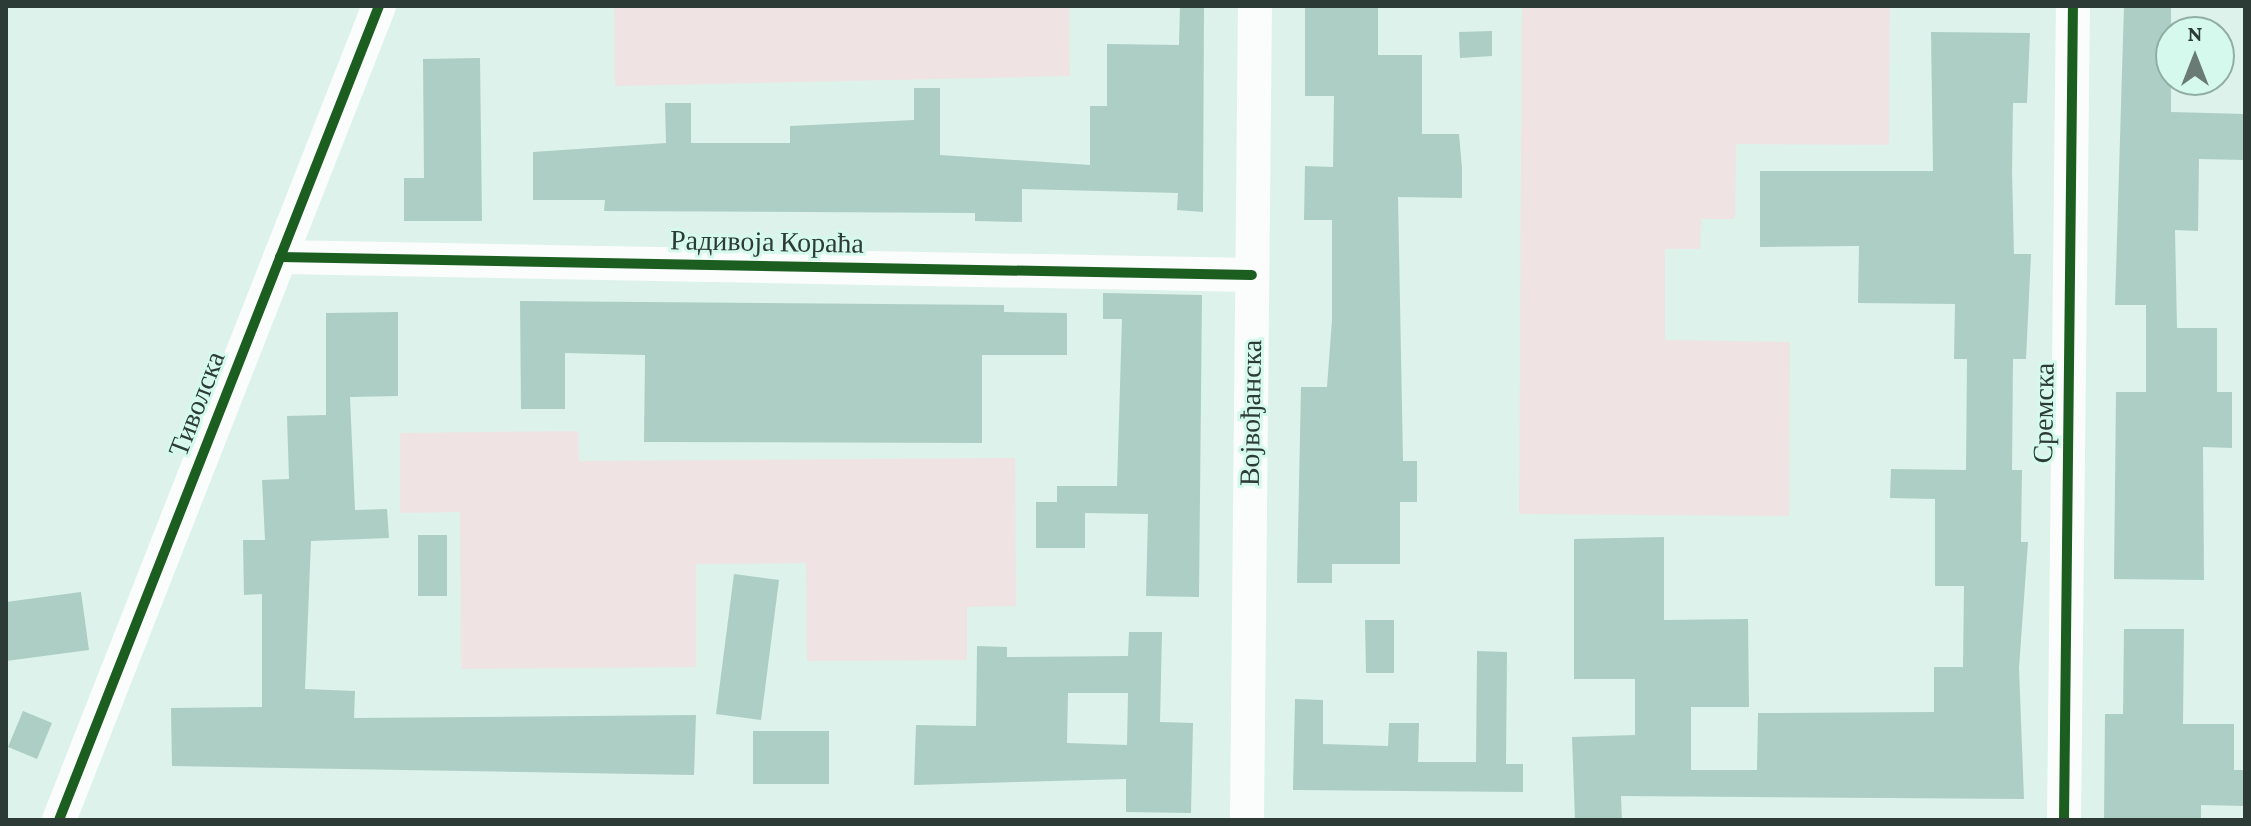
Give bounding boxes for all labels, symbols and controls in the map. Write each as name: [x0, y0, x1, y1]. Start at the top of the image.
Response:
north arrow: [2155, 16, 2235, 96]
text: N: [2188, 21, 2203, 46]
street label: Радивоја Кораћа: [670, 224, 864, 260]
street label: Војвођанска: [1233, 339, 1269, 487]
street label: Тиволска: [162, 347, 232, 461]
street label: Сремска: [2026, 362, 2062, 464]

